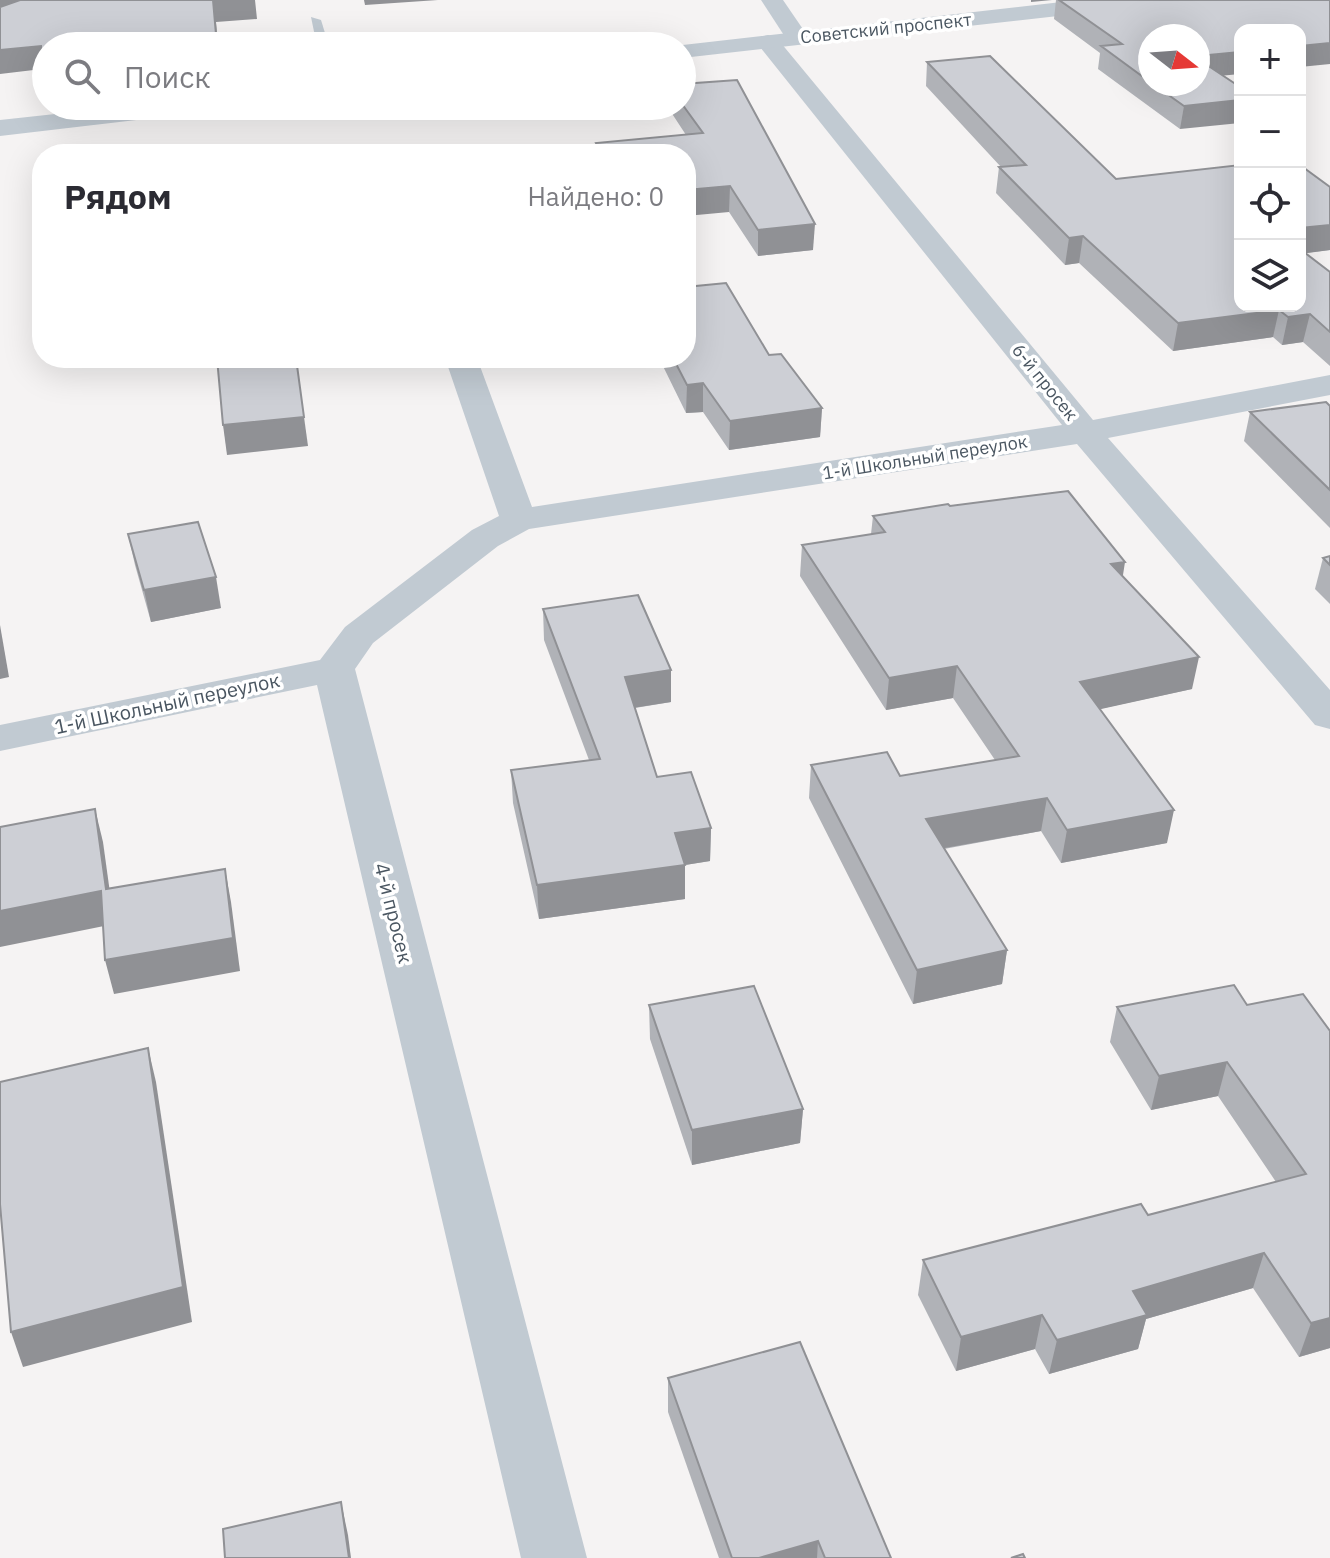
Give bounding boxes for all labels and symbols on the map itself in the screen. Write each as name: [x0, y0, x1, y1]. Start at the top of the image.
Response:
street label: Советский проспект: [799, 8, 973, 48]
north arrow: [1138, 24, 1210, 96]
street label: 6-й просек: [1007, 339, 1083, 425]
street label: 1-й Школьный переулок: [821, 429, 1029, 485]
street label: 1-й Школьный переулок: [52, 666, 282, 740]
street label: 4-й просек: [368, 860, 420, 966]

